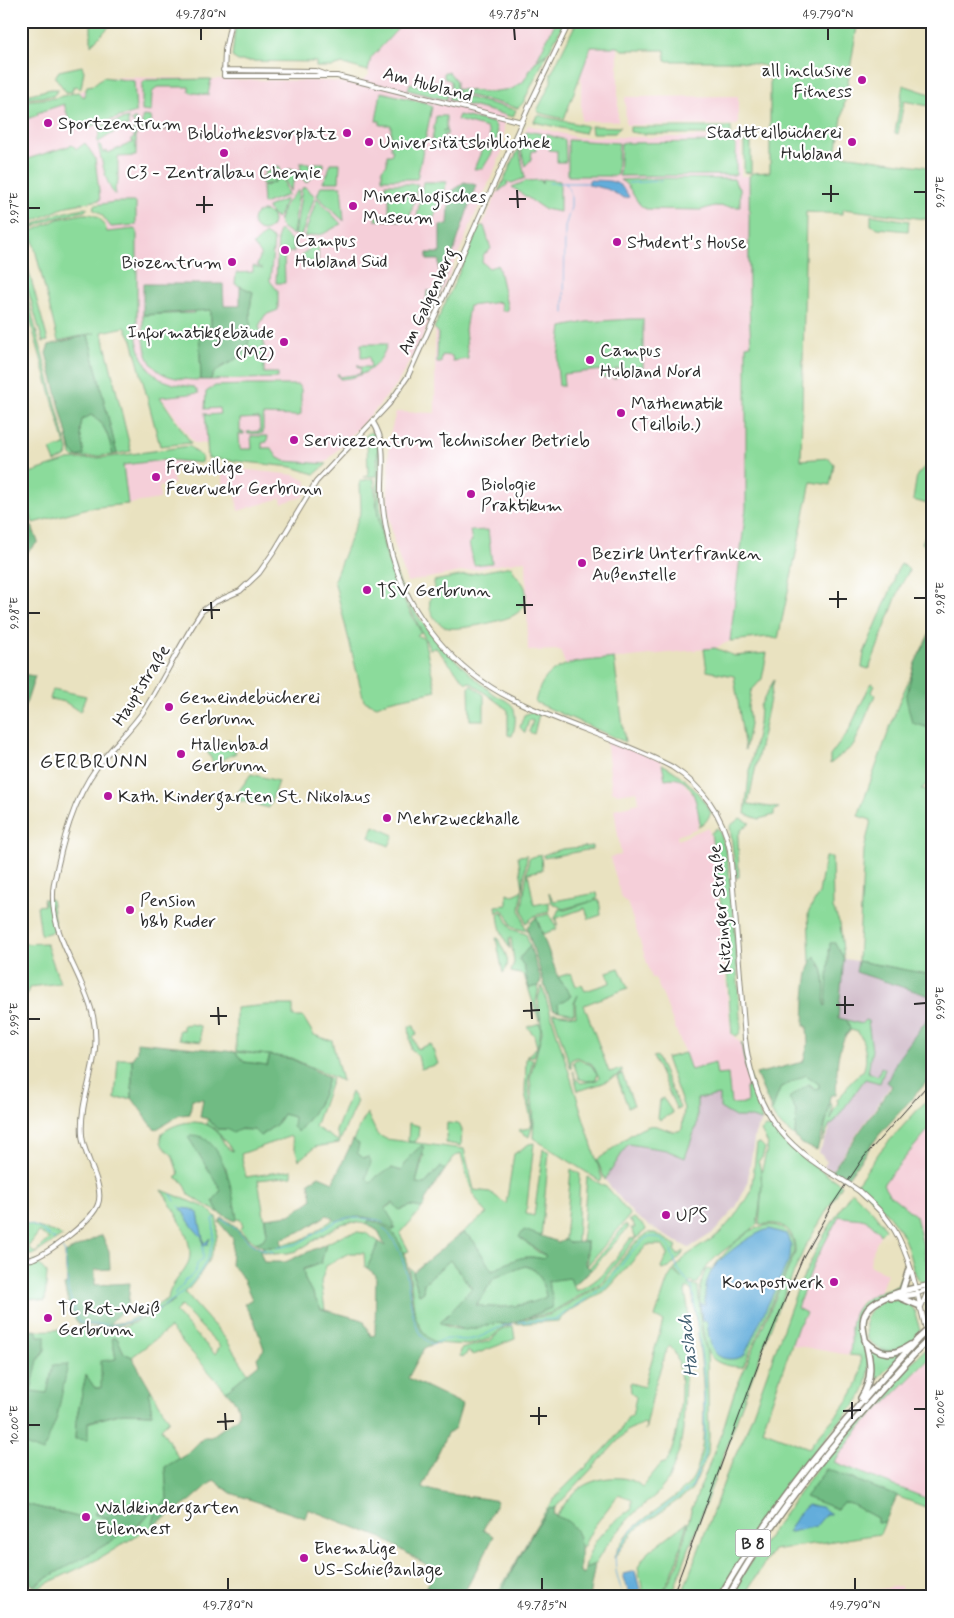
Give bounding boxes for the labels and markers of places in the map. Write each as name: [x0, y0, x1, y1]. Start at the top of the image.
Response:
place label: all inclusive Fitness: [762, 59, 852, 104]
marker: all inclusive Fitness: [856, 74, 868, 86]
place label: Sportzentrum: [58, 112, 181, 136]
marker: Sportzentrum: [42, 117, 54, 129]
place label: Stadtteilbücherei Hubland: [707, 121, 842, 166]
place label: Bibliotheksvorplatz: [187, 122, 337, 146]
marker: Bibliotheksvorplatz: [341, 127, 353, 139]
place label: Universitätsbibliothek: [379, 131, 550, 155]
marker: Universitätsbibliothek: [363, 136, 375, 148]
marker: Stadtteilbücherei Hubland: [846, 136, 858, 148]
marker: C3 - Zentralbau Chemie: [218, 147, 230, 159]
place label: C3 - Zentralbau Chemie: [126, 161, 322, 185]
place label: Mineralogisches Museum: [363, 185, 486, 230]
marker: Mineralogisches Museum: [347, 200, 359, 212]
place label: Campus Hubland Süd: [295, 229, 388, 274]
place label: Student's House: [627, 231, 746, 255]
marker: Student's House: [611, 236, 623, 248]
marker: Campus Hubland Süd: [279, 244, 291, 256]
place label: Biozentrum: [122, 251, 222, 275]
marker: Biozentrum: [226, 256, 238, 268]
place label: Informatikgebäude (M2): [127, 321, 275, 366]
marker: Informatikgebäude (M2): [278, 336, 290, 348]
place label: Campus Hubland Nord: [600, 339, 701, 384]
marker: Campus Hubland Nord: [584, 354, 596, 366]
place label: Mathematik (Teilbib.): [631, 392, 723, 437]
marker: Mathematik (Teilbib.): [615, 407, 627, 419]
place label: Servicezentrum Technischer Betrieb: [304, 429, 590, 453]
marker: Servicezentrum Technischer Betrieb: [288, 434, 300, 446]
place label: Freiwillige Feuerwehr Gerbrunn: [166, 456, 322, 501]
marker: Freiwillige Feuerwehr Gerbrunn: [150, 471, 162, 483]
place label: Biologie Praktikum: [481, 473, 563, 518]
marker: Biologie Praktikum: [465, 488, 477, 500]
place label: Bezirk Unterfranken Außenstelle: [592, 542, 761, 587]
marker: Bezirk Unterfranken Außenstelle: [576, 557, 588, 569]
place label: TSV Gerbrunn: [377, 579, 491, 603]
marker: TSV Gerbrunn: [361, 584, 373, 596]
place label: Gemeindebücherei Gerbrunn: [179, 686, 320, 731]
marker: Gemeindebücherei Gerbrunn: [163, 701, 175, 713]
place label: Hallenbad Gerbrunn: [191, 733, 269, 778]
marker: Hallenbad Gerbrunn: [175, 748, 187, 760]
place label: Kath. Kindergarten St. Nikolaus: [118, 785, 371, 811]
marker: Kath. Kindergarten St. Nikolaus: [102, 790, 114, 802]
place label: Mehrzweckhalle: [397, 807, 520, 831]
marker: Mehrzweckhalle: [381, 812, 393, 824]
place label: Pension b&b Ruder: [140, 889, 217, 934]
marker: Pension b&b Ruder: [124, 904, 136, 916]
place label: UPS: [676, 1204, 708, 1228]
marker: UPS: [660, 1209, 672, 1221]
place label: Kompostwerk: [722, 1271, 824, 1295]
marker: Kompostwerk: [828, 1276, 840, 1288]
place label: TC Rot-Weiß Gerbrunn: [58, 1297, 160, 1342]
marker: TC Rot-Weiß Gerbrunn: [42, 1312, 54, 1324]
place label: Waldkindergarten Eulennest: [96, 1496, 239, 1541]
marker: Waldkindergarten Eulennest: [80, 1511, 92, 1523]
place label: Ehemalige US-Schießanlage: [314, 1537, 443, 1583]
marker: Ehemalige US-Schießanlage: [298, 1552, 310, 1564]

